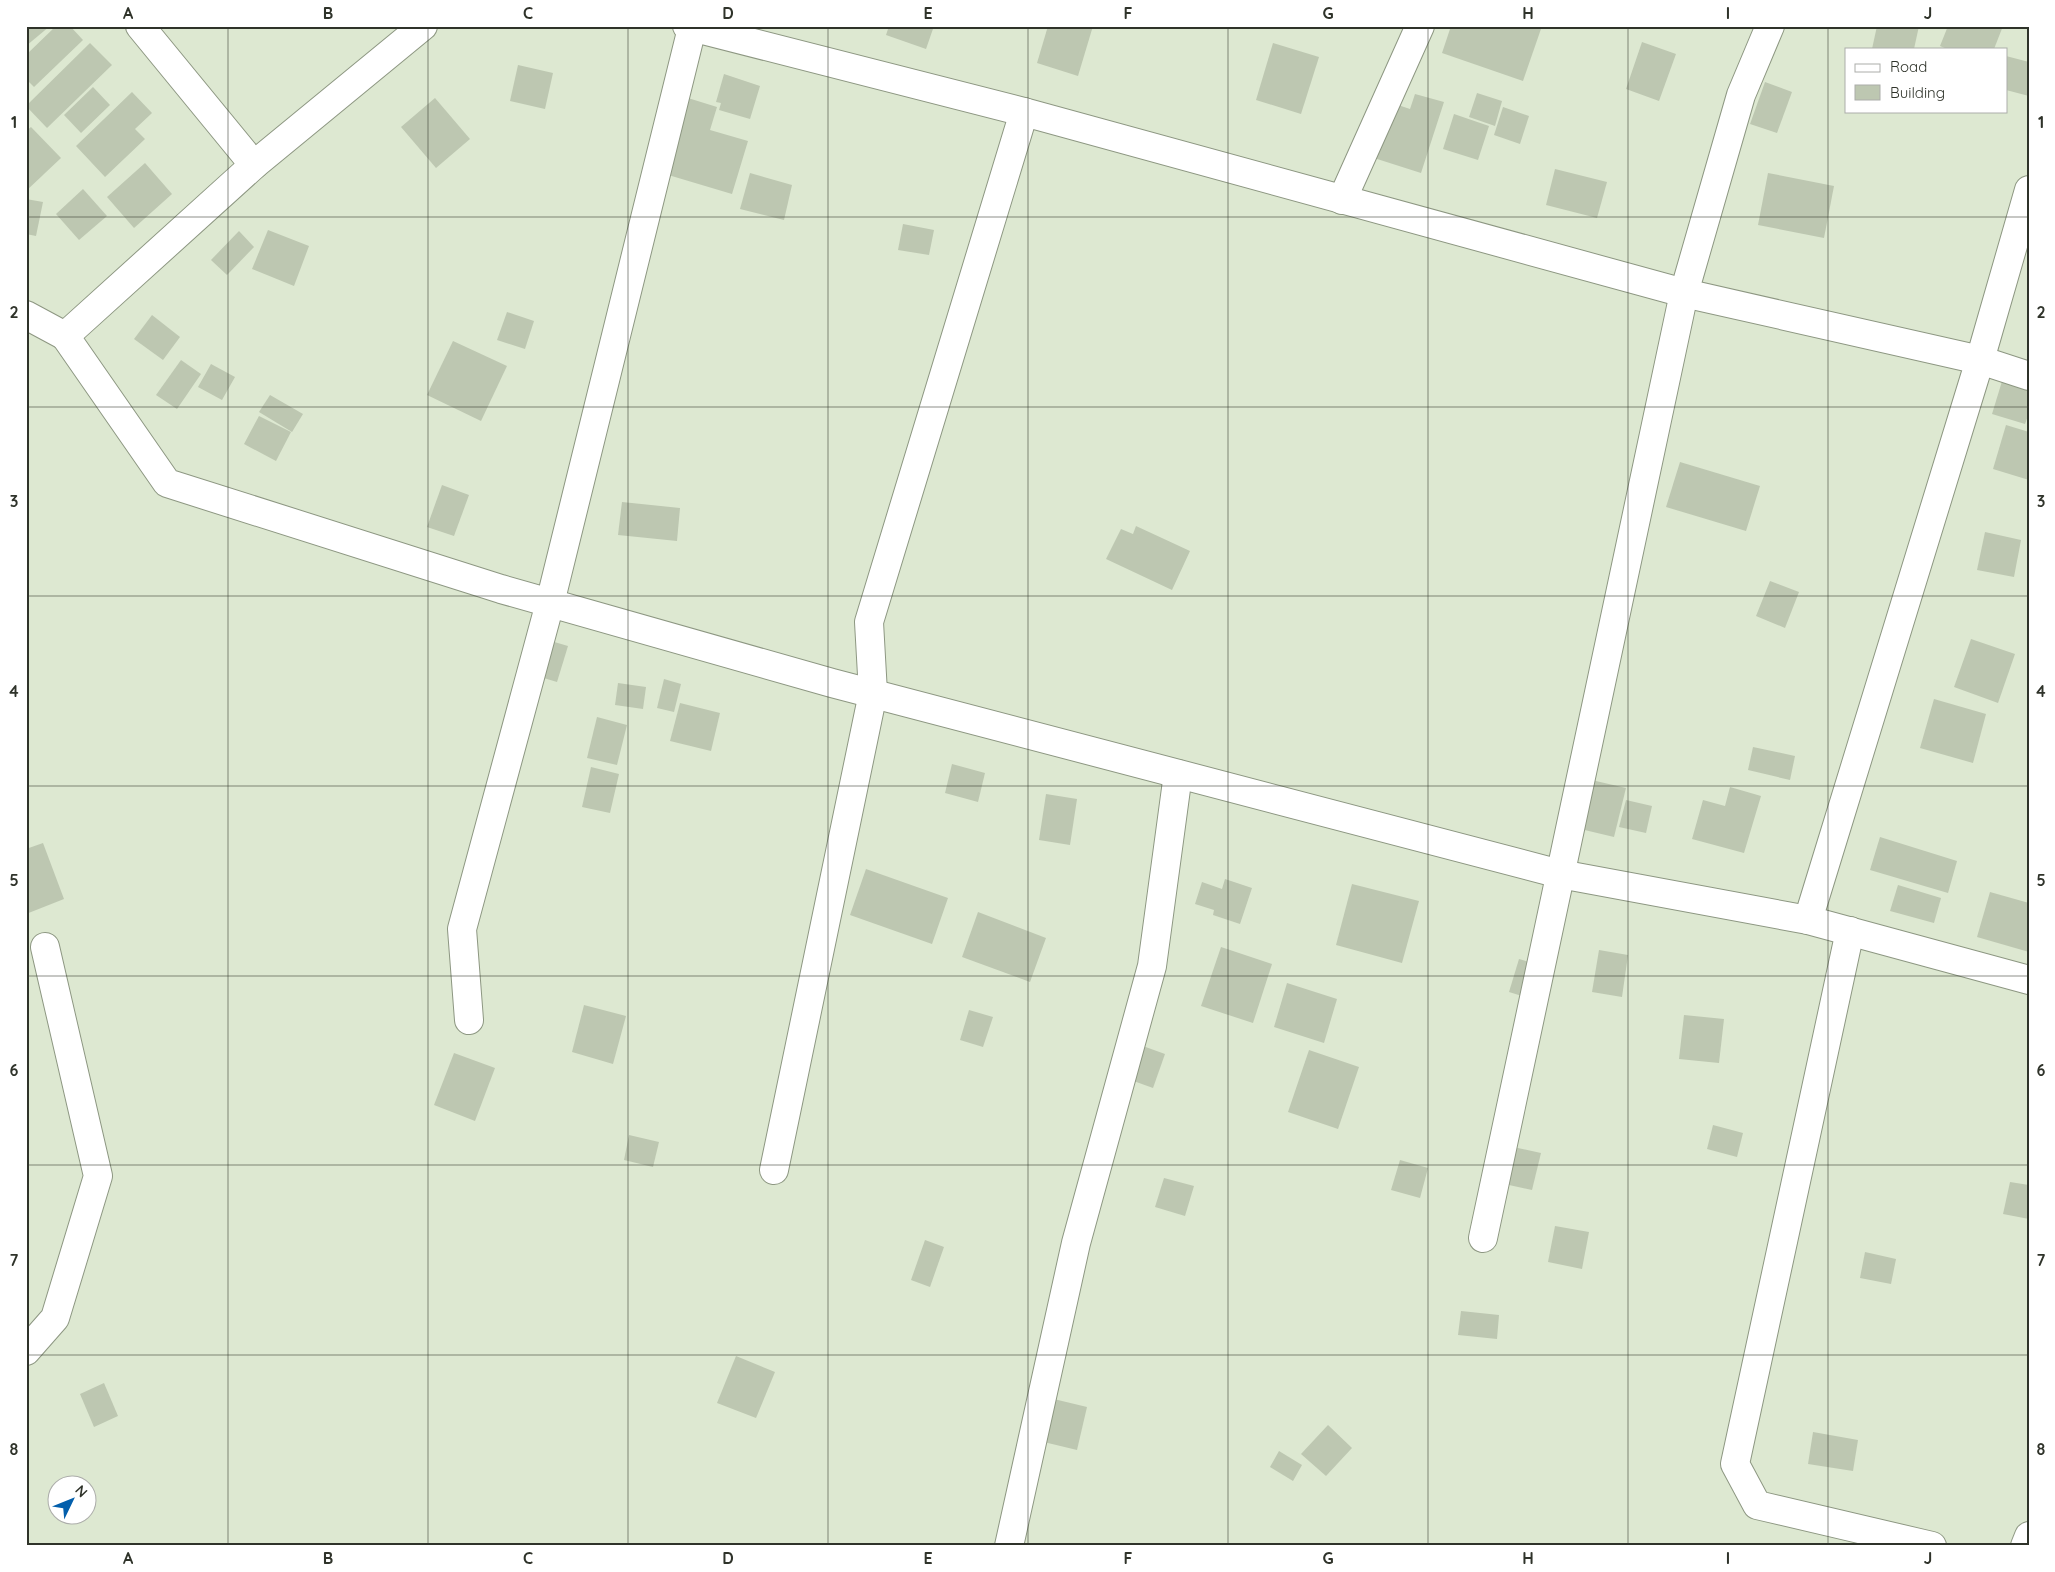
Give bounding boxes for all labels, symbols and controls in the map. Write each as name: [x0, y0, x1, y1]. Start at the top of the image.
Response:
text: A: [123, 3, 134, 23]
text: B: [323, 3, 333, 23]
text: C: [523, 3, 533, 23]
text: D: [722, 3, 734, 23]
text: E: [923, 3, 933, 23]
text: F: [1124, 3, 1133, 23]
text: G: [1322, 3, 1334, 23]
text: H: [1522, 3, 1534, 23]
text: I: [1726, 3, 1730, 23]
text: J: [1924, 3, 1932, 23]
legend: [1845, 48, 2008, 112]
text: Road: [1890, 57, 1927, 76]
text: Building: [1890, 83, 1945, 102]
text: 1: [11, 112, 17, 132]
text: 1: [2038, 112, 2044, 132]
text: 2: [9, 302, 19, 322]
text: 2: [2036, 302, 2046, 322]
text: 3: [10, 491, 18, 511]
text: 3: [2037, 491, 2045, 511]
text: 4: [9, 681, 19, 701]
text: 4: [2036, 681, 2046, 701]
text: 5: [9, 870, 19, 890]
text: 5: [2036, 870, 2046, 890]
text: 6: [10, 1060, 19, 1080]
text: 6: [2037, 1060, 2046, 1080]
text: 7: [10, 1250, 19, 1270]
text: 7: [2037, 1250, 2046, 1270]
text: 8: [10, 1439, 19, 1459]
text: 8: [2037, 1439, 2046, 1459]
north arrow: [48, 1474, 98, 1524]
text: N: [71, 1481, 92, 1501]
text: A: [123, 1548, 134, 1568]
text: B: [323, 1548, 333, 1568]
text: C: [523, 1548, 533, 1568]
text: D: [722, 1548, 734, 1568]
text: E: [923, 1548, 933, 1568]
text: F: [1124, 1548, 1133, 1568]
text: G: [1322, 1548, 1334, 1568]
text: H: [1522, 1548, 1534, 1568]
text: I: [1726, 1548, 1730, 1568]
text: J: [1924, 1548, 1932, 1568]

